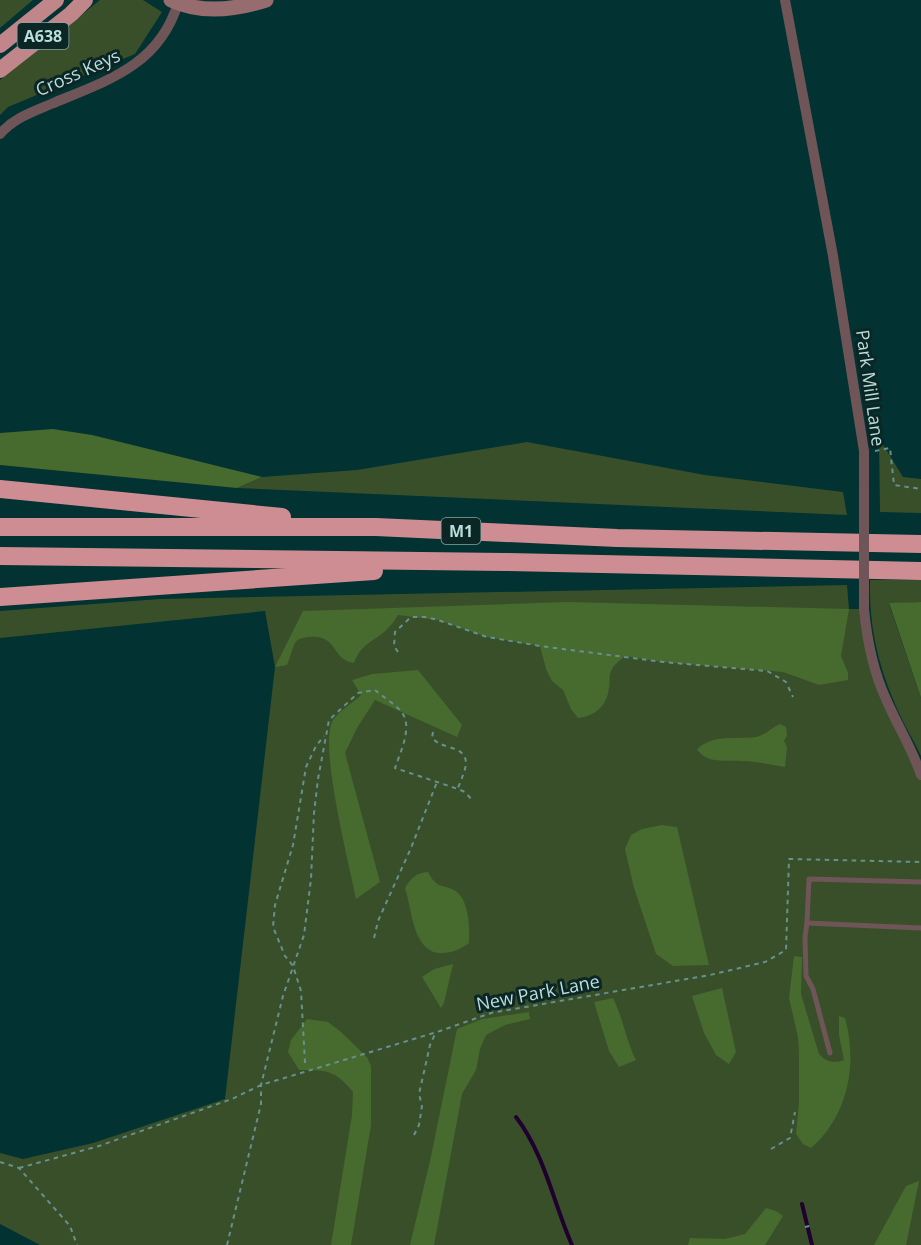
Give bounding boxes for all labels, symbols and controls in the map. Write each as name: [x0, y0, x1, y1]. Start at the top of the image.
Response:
road number: A638: [18, 23, 68, 49]
street label: Cross Keys: [32, 43, 124, 101]
street label: Park Mill Lane: [851, 328, 891, 448]
road number: M1: [442, 518, 480, 544]
street label: New Park Lane: [474, 968, 602, 1016]

